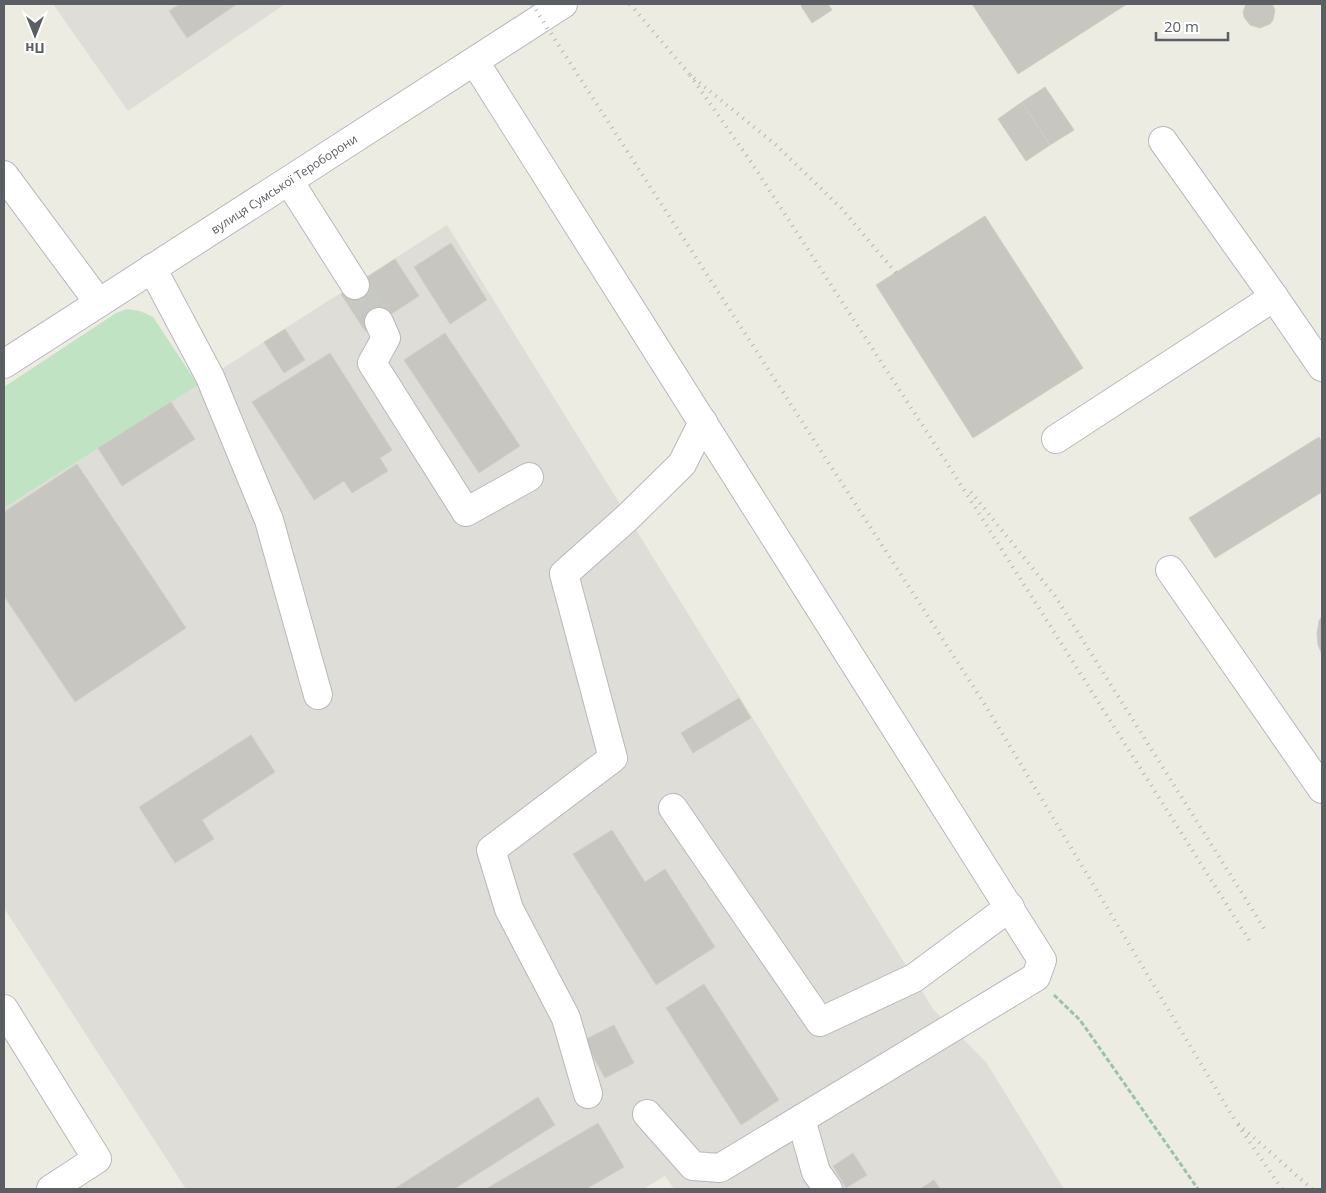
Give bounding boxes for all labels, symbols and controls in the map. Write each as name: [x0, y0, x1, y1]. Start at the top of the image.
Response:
north arrow: [10, 10, 60, 60]
scale bar: [1156, 10, 1228, 42]
text: 20 m: [1164, 16, 1199, 36]
text: Пн: [25, 39, 45, 58]
street label: вулиця Сумської Тероборони: [207, 130, 361, 238]

